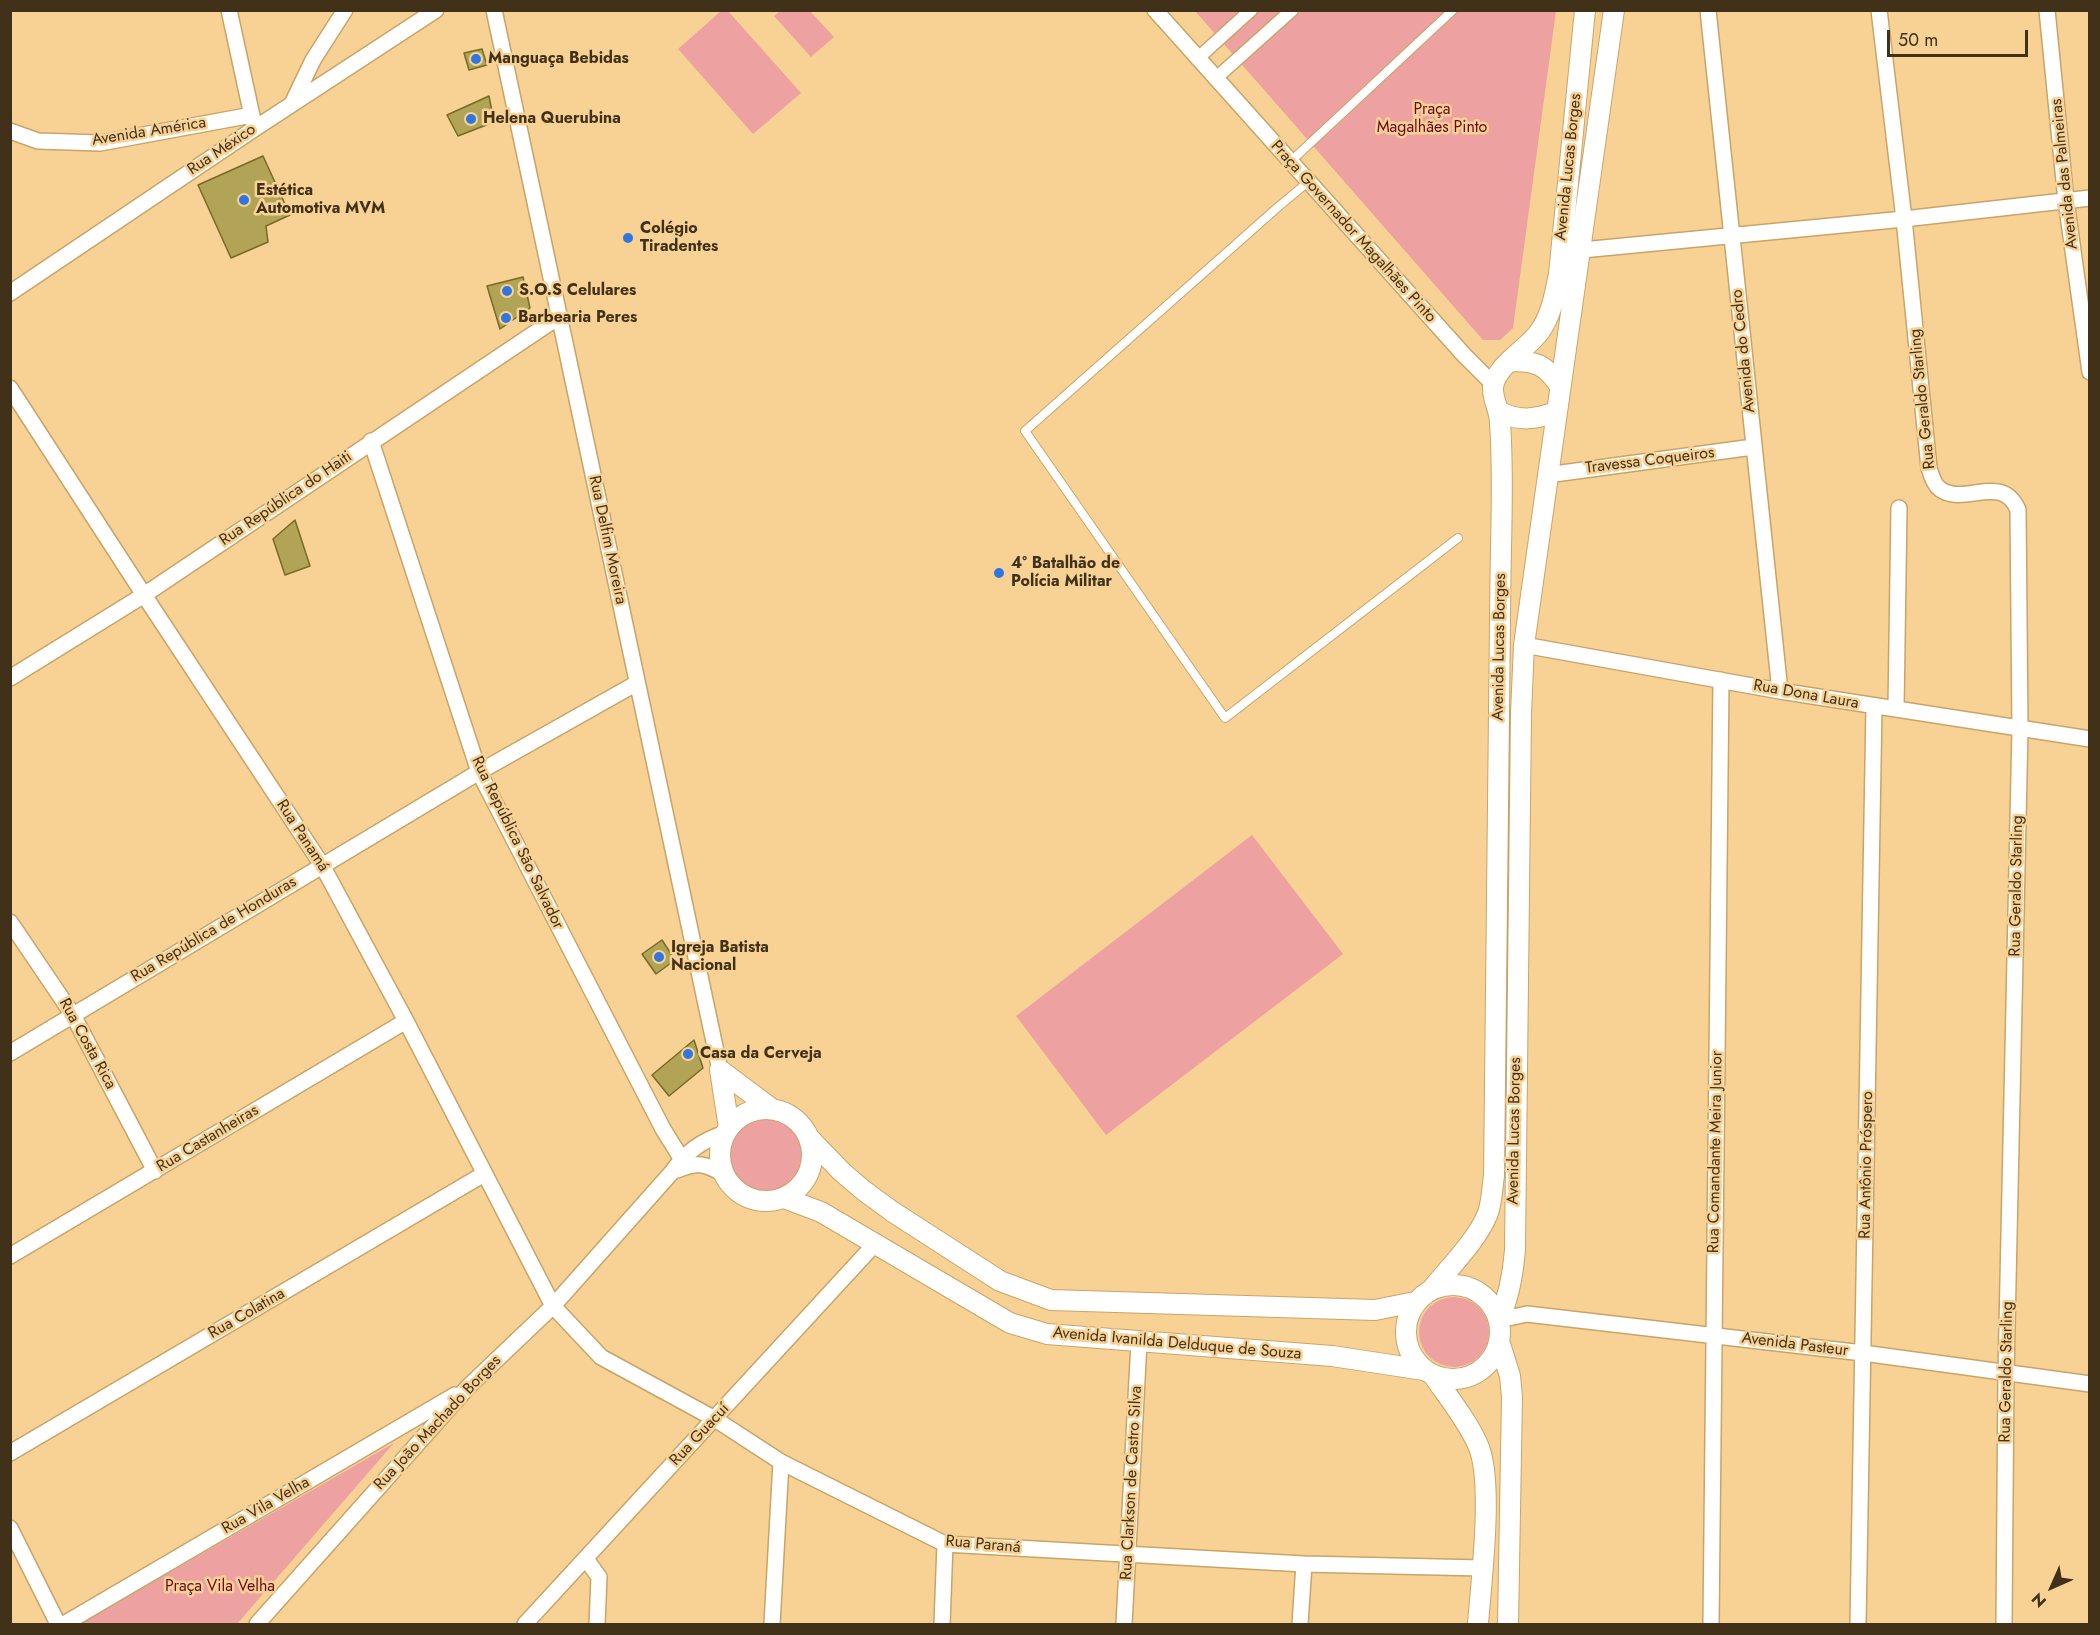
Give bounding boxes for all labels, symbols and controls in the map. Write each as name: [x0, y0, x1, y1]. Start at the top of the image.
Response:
scale bar: [1890, 18, 2031, 56]
text: 50 m: [1898, 27, 1938, 53]
place label: Manguaça Bebidas: [488, 49, 629, 69]
marker: Manguaça Bebidas: [469, 52, 483, 66]
street label: Avenida Lucas Borges: [1552, 93, 1586, 241]
street label: Avenida das Palmeiras: [2048, 98, 2082, 250]
park label: Praça Magalhães Pinto: [1377, 100, 1487, 138]
place label: Helena Querubina: [483, 109, 621, 129]
marker: Helena Querubina: [464, 112, 478, 126]
street label: Avenida América: [91, 114, 207, 150]
street label: Rua México: [184, 120, 260, 180]
street label: Praça Governador Magalhães Pinto: [1266, 137, 1440, 327]
place label: Estética Automotiva MVM: [256, 181, 385, 219]
marker: Estética Automotiva MVM: [237, 193, 251, 207]
place label: Colégio Tiradentes: [640, 219, 718, 257]
marker: Colégio Tiradentes: [621, 231, 635, 245]
place label: S.O.S Celulares: [519, 281, 636, 301]
marker: S.O.S Celulares: [500, 284, 514, 298]
street label: Avenida do Cedro: [1728, 288, 1760, 414]
place label: Barbearia Peres: [518, 308, 637, 328]
marker: Barbearia Peres: [499, 311, 513, 325]
street label: Rua Geraldo Starling: [1906, 328, 1940, 470]
street label: Travessa Coqueiros: [1584, 444, 1716, 478]
street label: Rua República do Haiti: [216, 448, 356, 550]
street label: Rua Delfim Moreira: [584, 474, 630, 606]
place label: 4° Batalhão de Polícia Militar: [1011, 554, 1120, 592]
marker: 4° Batalhão de Polícia Militar: [992, 566, 1006, 580]
street label: Avenida Lucas Borges: [1489, 573, 1511, 721]
street label: Rua Dona Laura: [1752, 676, 1860, 714]
street label: Rua República São Salvador: [467, 753, 567, 933]
street label: Rua Panamá: [272, 796, 332, 876]
street label: Rua Geraldo Starling: [2006, 815, 2028, 957]
street label: Rua República de Honduras: [128, 873, 300, 987]
place label: Igreja Batista Nacional: [671, 938, 769, 976]
marker: Igreja Batista Nacional: [652, 950, 666, 964]
street label: Rua Costa Rica: [54, 995, 120, 1093]
place label: Casa da Cerveja: [700, 1044, 822, 1064]
marker: Casa da Cerveja: [681, 1047, 695, 1061]
street label: Rua Comandante Meira Junior: [1705, 1051, 1727, 1253]
street label: Avenida Lucas Borges: [1504, 1057, 1526, 1205]
street label: Rua Antônio Próspero: [1856, 1091, 1878, 1239]
street label: Rua Castanheiras: [154, 1101, 262, 1177]
street label: Rua Colatina: [205, 1284, 289, 1344]
street label: Rua Geraldo Starling: [1996, 1301, 2018, 1443]
street label: Avenida Ivanilda Delduque de Souza: [1052, 1324, 1302, 1364]
street label: Avenida Pasteur: [1741, 1329, 1849, 1361]
street label: Rua João Machado Borges: [370, 1352, 506, 1494]
street label: Rua Clarkson de Castro Silva: [1117, 1385, 1147, 1581]
street label: Rua Guacuí: [666, 1400, 734, 1470]
street label: Rua Vila Velha: [219, 1473, 313, 1539]
street label: Rua Paraná: [945, 1532, 1021, 1558]
north arrow: [2022, 1557, 2082, 1617]
park label: Praça Vila Velha: [165, 1577, 275, 1597]
text: N: [2026, 1587, 2052, 1613]

